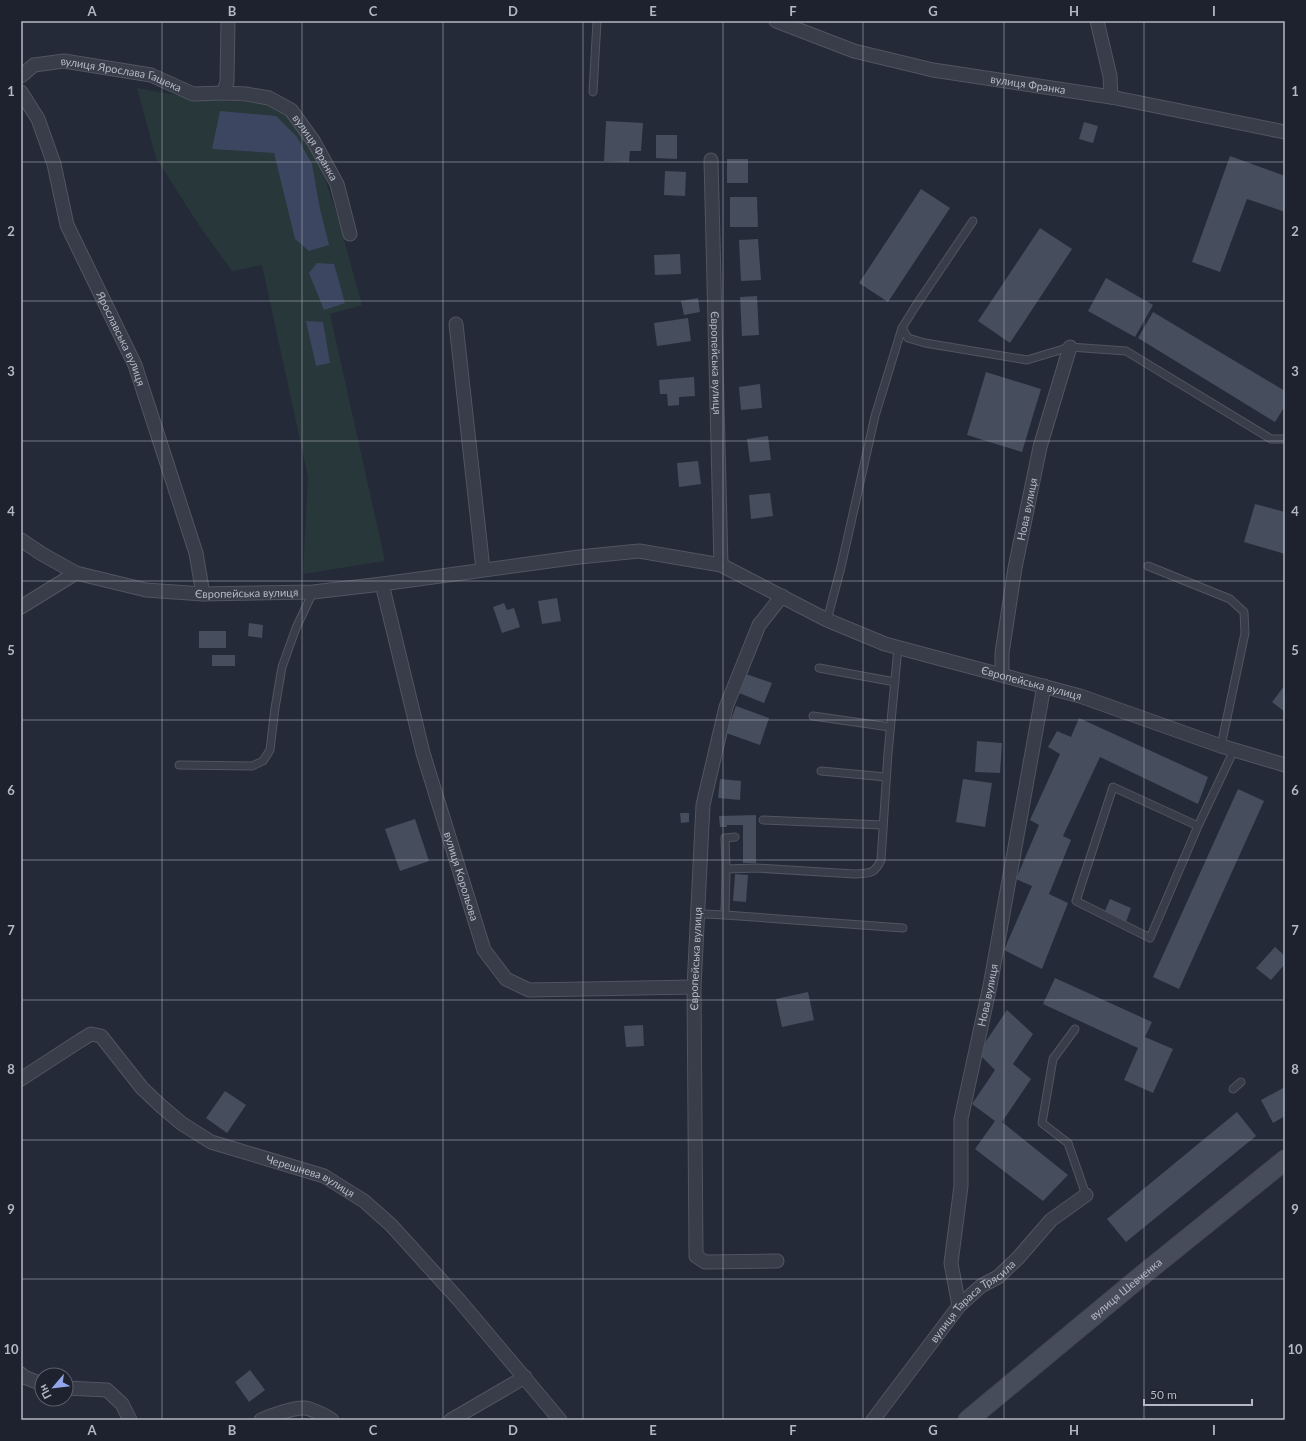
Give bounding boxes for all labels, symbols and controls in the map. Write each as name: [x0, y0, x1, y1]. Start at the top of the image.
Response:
text: A: [86, 3, 97, 19]
text: B: [228, 3, 237, 19]
text: C: [369, 3, 378, 19]
text: D: [508, 3, 518, 19]
text: E: [649, 3, 657, 19]
text: F: [789, 3, 797, 19]
text: G: [928, 3, 938, 19]
text: H: [1069, 3, 1079, 19]
text: I: [1212, 3, 1216, 19]
street label: вулиця Ярослава Гашека: [60, 54, 184, 94]
street label: вулиця Франка: [990, 72, 1067, 96]
text: 1: [7, 83, 15, 99]
text: 1: [1291, 83, 1299, 99]
street label: вулиця Франка: [290, 112, 341, 183]
text: 2: [7, 223, 15, 239]
text: 2: [1291, 223, 1299, 239]
street label: Ярославська вулиця: [94, 288, 148, 387]
street label: Європейська вулиця: [709, 311, 724, 415]
text: 3: [7, 363, 15, 379]
text: 3: [1291, 363, 1299, 379]
street label: Нова вулиця: [1014, 477, 1039, 542]
text: 4: [7, 503, 15, 519]
text: 4: [1291, 503, 1299, 519]
street label: Європейська вулиця: [194, 585, 298, 600]
text: 5: [7, 642, 15, 658]
text: 5: [1291, 642, 1299, 658]
street label: Європейська вулиця: [980, 663, 1083, 702]
text: 6: [7, 782, 15, 798]
text: 6: [1291, 782, 1299, 798]
street label: вулиця Корольова: [442, 830, 482, 922]
street label: Європейська вулиця: [687, 907, 704, 1011]
text: 7: [7, 922, 15, 938]
text: 7: [1291, 922, 1299, 938]
street label: Нова вулиця: [974, 963, 1000, 1028]
text: 8: [7, 1061, 15, 1077]
text: 8: [1291, 1061, 1299, 1077]
street label: Черешнева вулиця: [265, 1152, 357, 1200]
text: 9: [7, 1201, 15, 1217]
text: 9: [1291, 1201, 1299, 1217]
street label: вулиця Шевченка: [1087, 1255, 1164, 1322]
street label: вулиця Тараса Трясила: [927, 1257, 1018, 1345]
text: 10: [3, 1341, 19, 1357]
text: 10: [1287, 1341, 1303, 1357]
north arrow: [34, 1367, 74, 1407]
scale bar: [1144, 1381, 1252, 1407]
text: Пн: [36, 1383, 54, 1401]
text: 50 m: [1150, 1387, 1177, 1402]
text: A: [86, 1422, 97, 1438]
text: B: [228, 1422, 237, 1438]
text: C: [369, 1422, 378, 1438]
text: D: [508, 1422, 518, 1438]
text: E: [649, 1422, 657, 1438]
text: F: [789, 1422, 797, 1438]
text: G: [928, 1422, 938, 1438]
text: H: [1069, 1422, 1079, 1438]
text: I: [1212, 1422, 1216, 1438]

